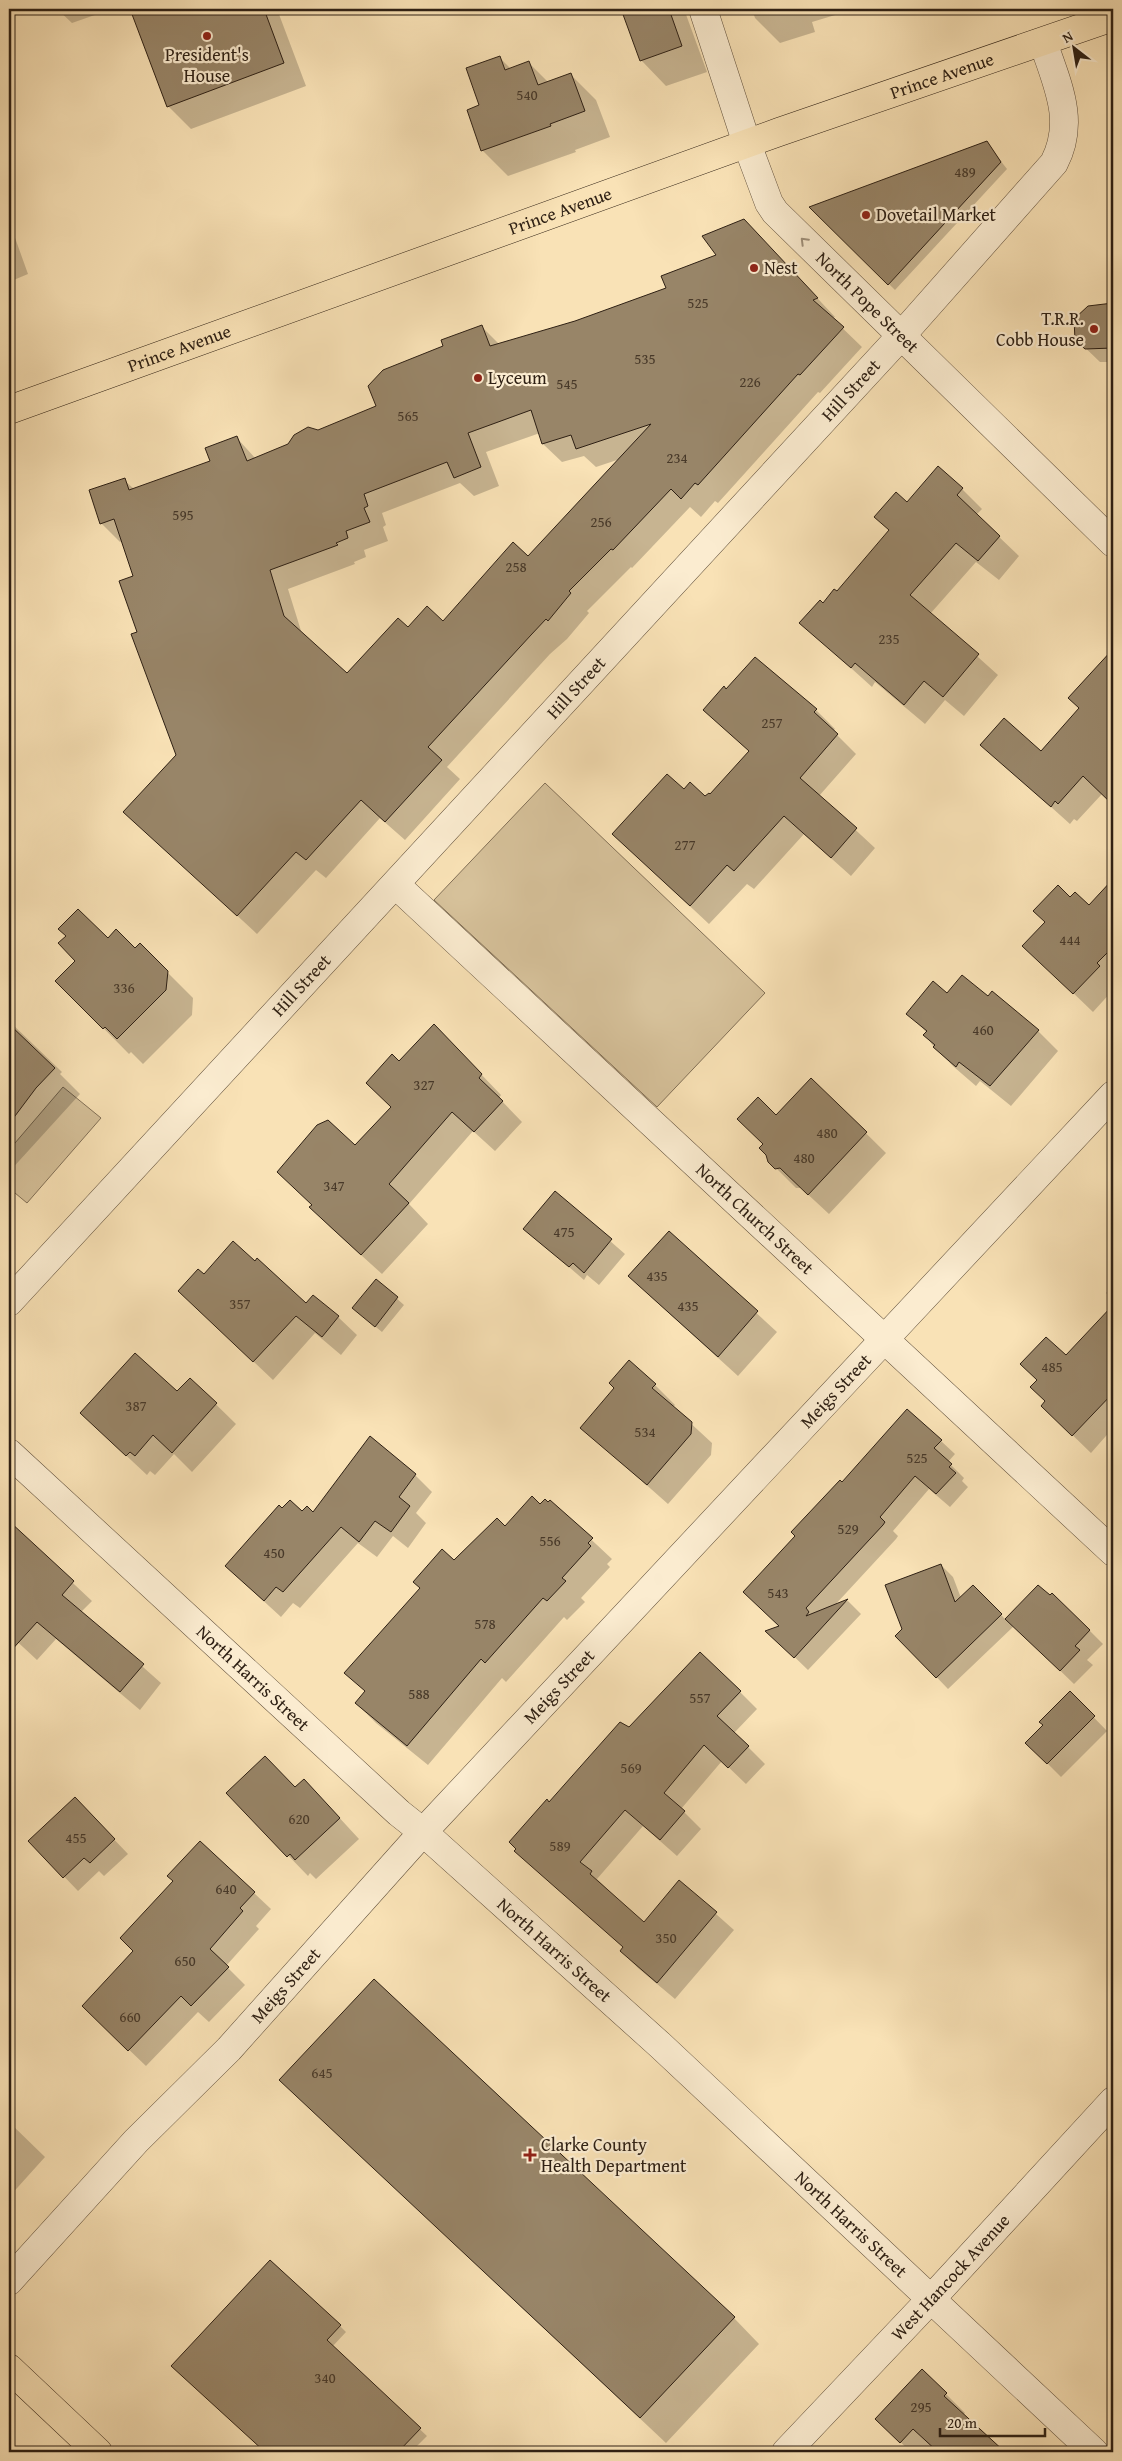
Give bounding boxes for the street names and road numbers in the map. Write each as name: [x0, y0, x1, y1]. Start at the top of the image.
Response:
street label: Prince Avenue: [886, 45, 997, 106]
street label: Prince Avenue: [505, 179, 615, 242]
street label: North Pope Street: [810, 245, 926, 360]
street label: Prince Avenue: [124, 317, 234, 379]
street label: Hill Street: [815, 352, 887, 427]
street label: Hill Street: [540, 650, 612, 725]
street label: Hill Street: [265, 947, 337, 1022]
street label: North Church Street: [690, 1156, 821, 1281]
street label: Meigs Street: [794, 1347, 878, 1434]
street label: North Harris Street: [191, 1618, 317, 1738]
street label: Meigs Street: [517, 1642, 601, 1730]
street label: North Harris Street: [491, 1891, 618, 2009]
street label: Meigs Street: [244, 1941, 327, 2029]
street label: North Harris Street: [789, 2164, 914, 2284]
street label: West Hancock Avenue: [884, 2207, 1016, 2346]

